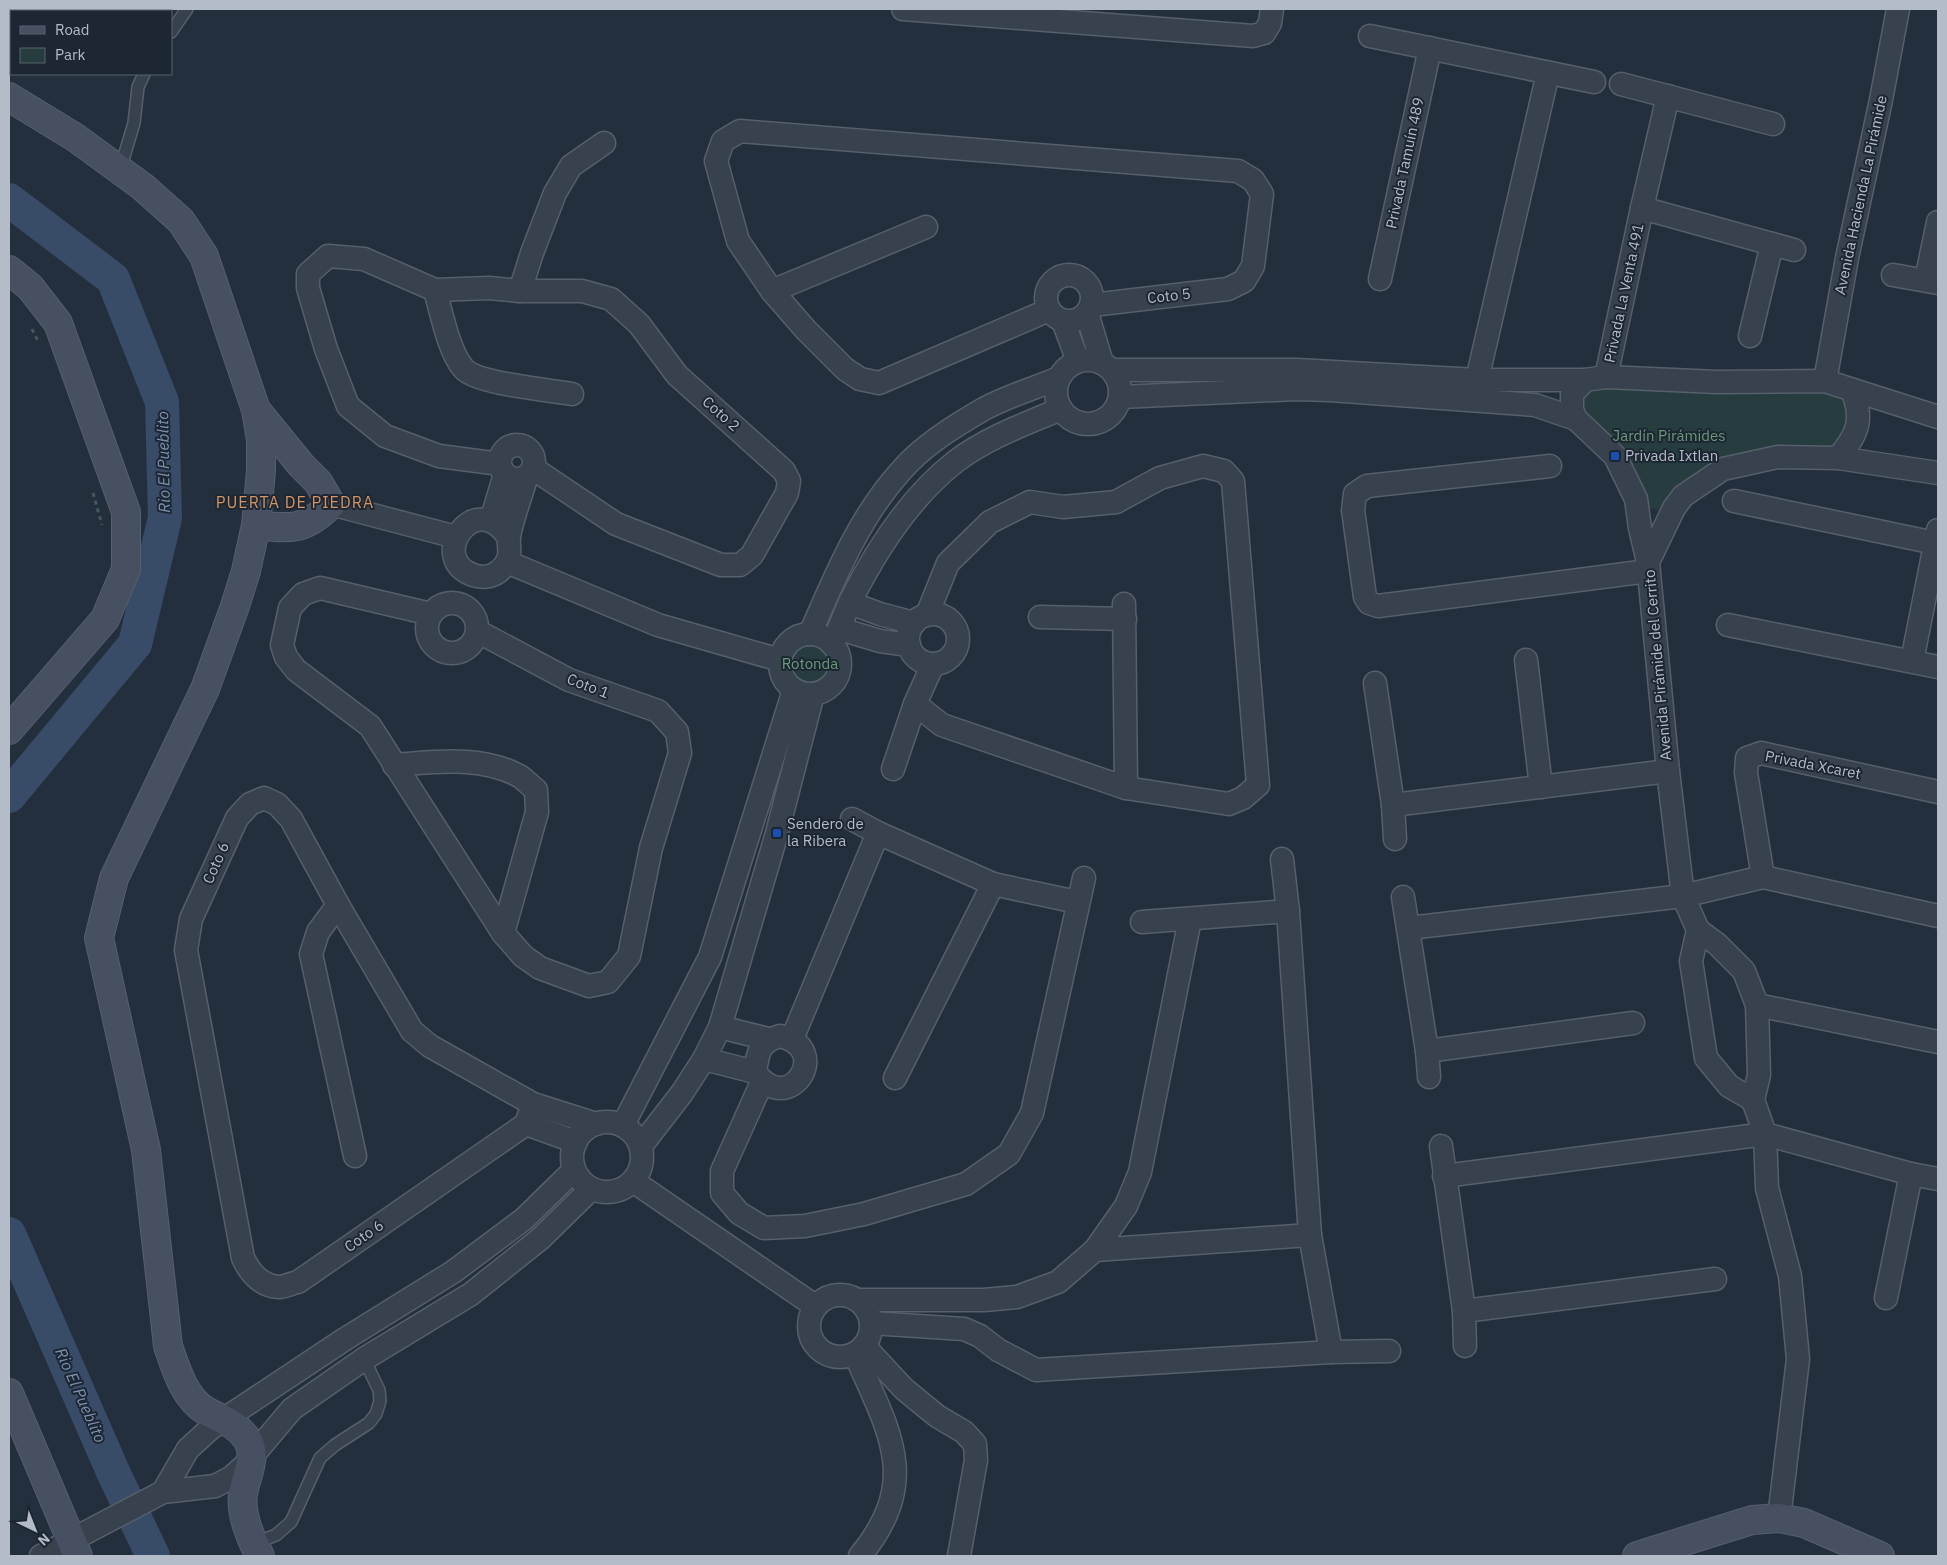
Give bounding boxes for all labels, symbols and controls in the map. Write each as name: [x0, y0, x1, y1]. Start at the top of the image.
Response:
legend: [10, 10, 172, 75]
text: Road: [55, 20, 90, 39]
text: Park: [55, 45, 85, 64]
street label: Avenida Hacienda La Pirámide: [1830, 93, 1891, 296]
street label: Privada Tamuín 489: [1381, 96, 1428, 230]
street label: Privada La Venta 491: [1599, 221, 1648, 364]
street label: Coto 5: [1146, 284, 1192, 307]
street label: Coto 2: [699, 392, 744, 435]
water label: Rio El Pueblito: [152, 411, 174, 513]
park label: Jardín Pirámides: [1613, 426, 1725, 445]
place label: Privada Ixtlan: [1625, 446, 1718, 465]
marker: Privada Ixtlan: [1609, 450, 1621, 462]
district label: PUERTA DE PIEDRA: [216, 492, 374, 512]
street label: Avenida Pirámide del Cerrito: [1640, 569, 1675, 761]
park label: Rotonda: [782, 654, 838, 673]
street label: Coto 1: [564, 669, 612, 702]
street label: Privada Xcaret: [1764, 746, 1863, 783]
place label: Sendero de la Ribera: [787, 814, 864, 850]
marker: Sendero de la Ribera: [771, 827, 783, 839]
street label: Coto 6: [198, 839, 233, 887]
street label: Coto 6: [340, 1215, 387, 1256]
water label: Rio El Pueblito: [51, 1344, 111, 1446]
north arrow: [10, 1505, 60, 1555]
text: N: [34, 1529, 54, 1550]

